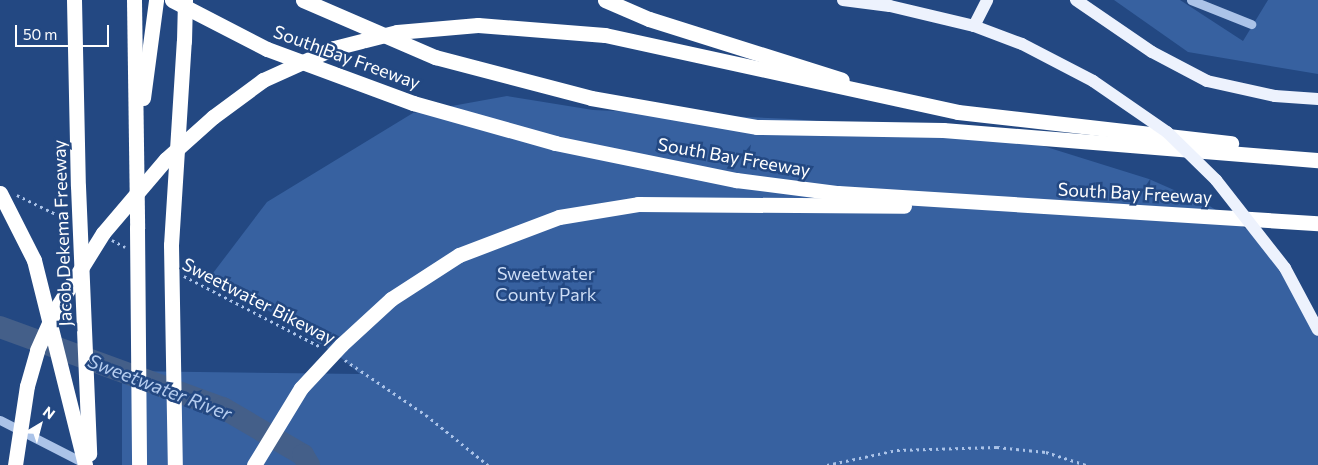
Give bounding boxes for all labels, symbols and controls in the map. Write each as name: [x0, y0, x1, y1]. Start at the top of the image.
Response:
scale bar: [18, 15, 111, 47]
street label: South Bay Freeway: [271, 20, 423, 94]
text: 50 m: [23, 25, 57, 43]
street label: South Bay Freeway: [656, 133, 812, 181]
street label: Jacob Dekema Freeway: [48, 139, 76, 327]
street label: South Bay Freeway: [1057, 178, 1213, 208]
street label: Sweetwater Bikeway: [179, 253, 339, 349]
park label: Sweetwater County Park: [495, 263, 597, 306]
water label: Sweetwater River: [85, 349, 235, 425]
north arrow: [15, 400, 65, 450]
text: N: [40, 403, 59, 423]

